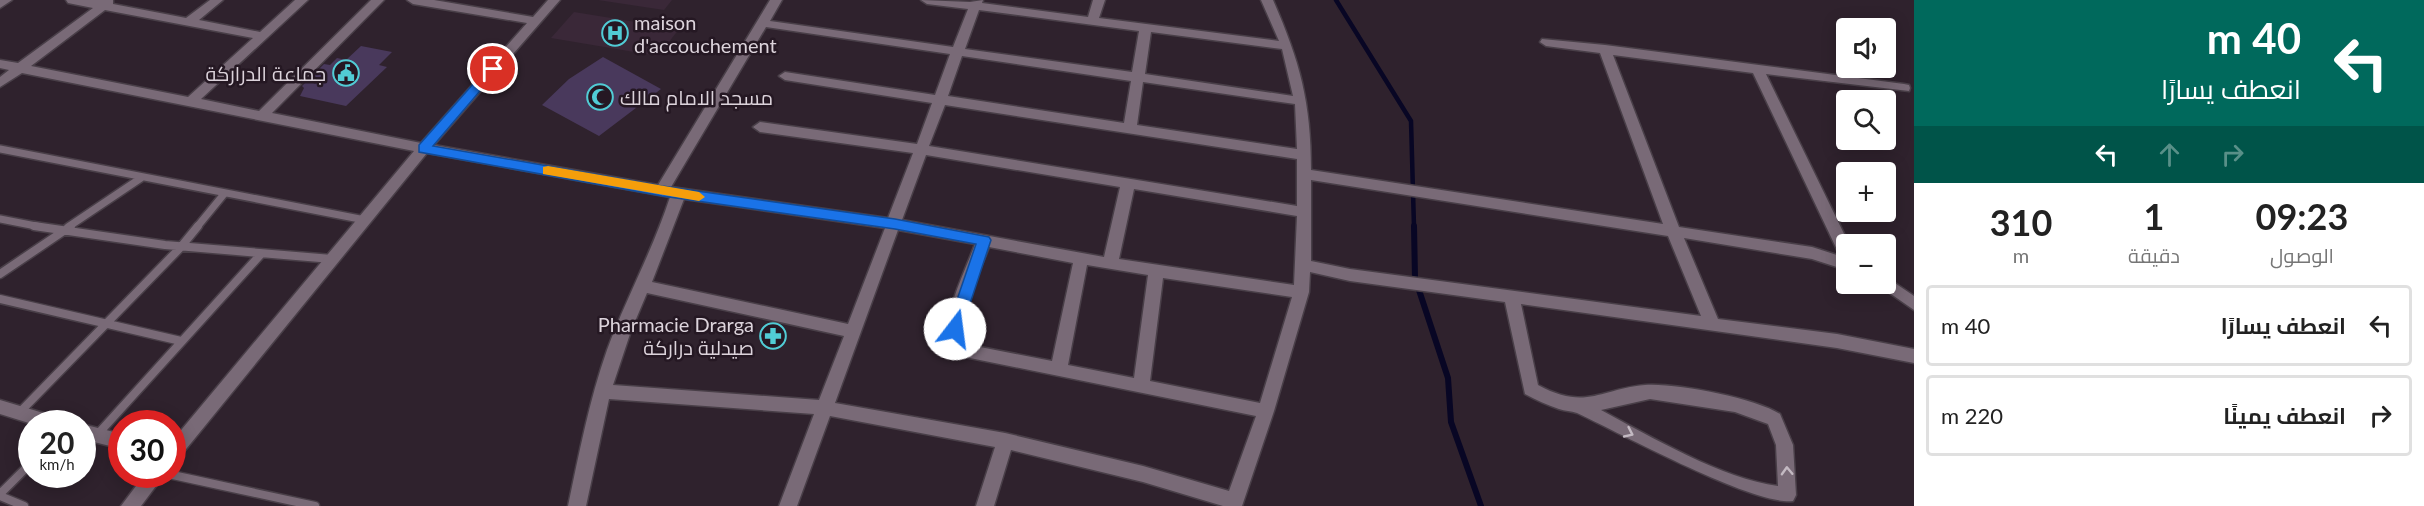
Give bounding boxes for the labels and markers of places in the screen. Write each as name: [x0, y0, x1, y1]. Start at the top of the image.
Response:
place label: maison d'accouchement: [634, 10, 777, 57]
hospital icon: maison d'accouchement: [600, 18, 630, 48]
pin: [467, 43, 518, 94]
public building icon: جماعة الدراركة: [331, 58, 361, 88]
place label: جماعة الدراركة: [205, 61, 326, 86]
mosque icon: مسجد الامام مالك: [585, 82, 615, 112]
place label: مسجد الامام مالك: [620, 85, 773, 112]
place label: Pharmacie Drarga صيدلية دراركة: [598, 312, 754, 360]
pharmacy icon: Pharmacie Drarga صيدلية دراركة: [758, 321, 788, 351]

